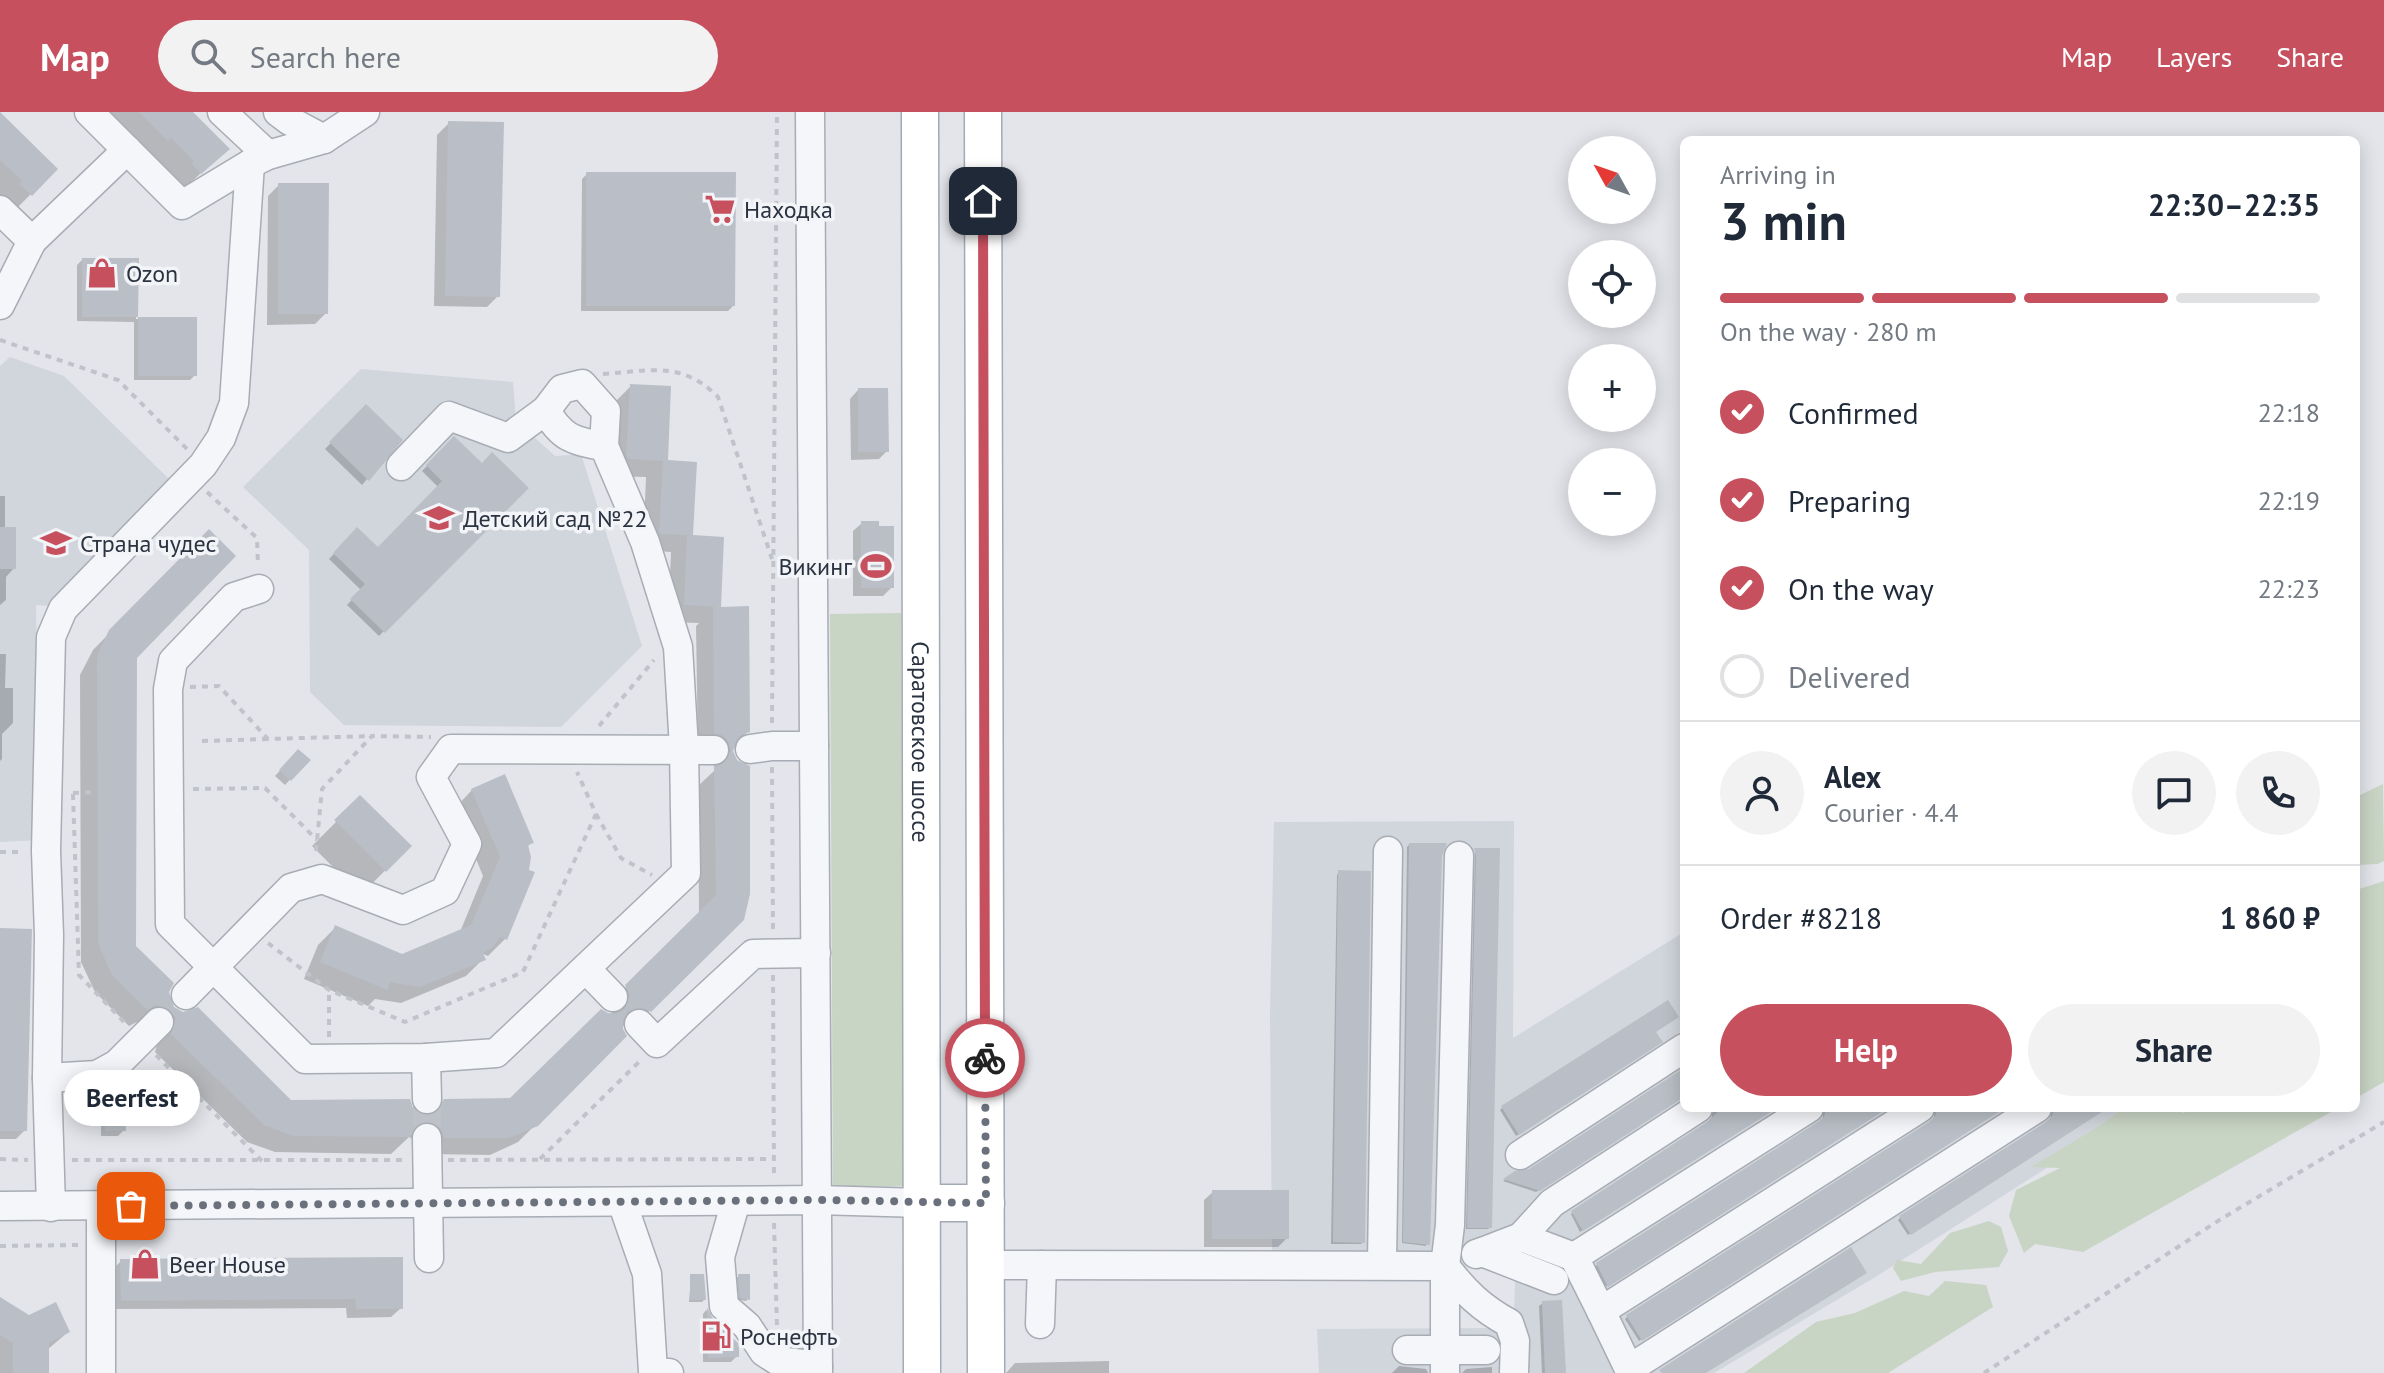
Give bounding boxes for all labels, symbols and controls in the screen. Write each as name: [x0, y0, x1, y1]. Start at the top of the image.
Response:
search box: [158, 20, 718, 92]
text: Map: [40, 32, 110, 81]
icon: search: [186, 34, 230, 78]
text: Search here: [250, 37, 401, 76]
text: Map: [2061, 38, 2112, 75]
text: Layers: [2156, 38, 2232, 75]
text: Share: [2276, 38, 2344, 75]
north arrow: [1568, 136, 1656, 224]
map controls: [1568, 136, 1656, 536]
text: Arriving in: [1720, 158, 1836, 191]
pin: [949, 167, 1017, 235]
icon: home: [961, 179, 1005, 223]
text: 22:30–22:35: [2148, 185, 2320, 224]
text: 3 min: [1720, 187, 1847, 254]
supermarket icon: Находка: [703, 192, 737, 226]
place label: Находка: [744, 194, 833, 225]
button: locate: [1568, 240, 1656, 328]
shop icon: Ozon: [85, 256, 119, 290]
place label: Ozon: [126, 258, 178, 289]
text: On the way · 280 m: [1720, 315, 1937, 348]
button: +: [1568, 344, 1656, 432]
icon: check: [1720, 390, 1764, 434]
text: Confirmed: [1788, 393, 1919, 432]
text: 22:18: [2258, 396, 2320, 429]
button: −: [1568, 448, 1656, 536]
icon: check: [1720, 478, 1764, 522]
text: Preparing: [1788, 481, 1911, 520]
text: 22:19: [2258, 484, 2320, 517]
school or university icon: Детский сад №22: [422, 501, 456, 535]
place label: Детский сад №22: [463, 503, 648, 534]
school or university icon: Страна чудес: [39, 526, 73, 560]
place label: Страна чудес: [80, 528, 216, 559]
sports icon: Викинг: [859, 549, 893, 583]
place label: Викинг: [778, 551, 852, 582]
icon: check: [1720, 566, 1764, 610]
text: On the way: [1788, 569, 1934, 608]
text: 22:23: [2258, 572, 2320, 605]
street label: Саратовское шоссе: [905, 641, 937, 843]
text: Delivered: [1788, 657, 1911, 696]
button: person: [1720, 751, 1804, 835]
button: chat: [2132, 751, 2216, 835]
button: phone: [2236, 751, 2320, 835]
text: Alex: [1824, 757, 1881, 796]
text: Courier · 4.4: [1824, 796, 1958, 829]
text: Order #8218: [1720, 898, 1882, 937]
text: 1 860 ₽: [2220, 898, 2320, 937]
button: Help: [1720, 1004, 2012, 1096]
button: Share: [2028, 1004, 2320, 1096]
courier: [945, 1018, 1025, 1098]
icon: bike: [963, 1036, 1007, 1080]
callout: Beerfest: [63, 1070, 199, 1126]
text: Beerfest: [86, 1081, 178, 1114]
pin: [97, 1172, 165, 1240]
icon: bag: [109, 1184, 153, 1228]
shop icon: Beer House: [128, 1247, 162, 1281]
place label: Beer House: [169, 1249, 286, 1280]
fuel station icon: Роснефть: [699, 1319, 733, 1353]
place label: Роснефть: [740, 1321, 838, 1352]

